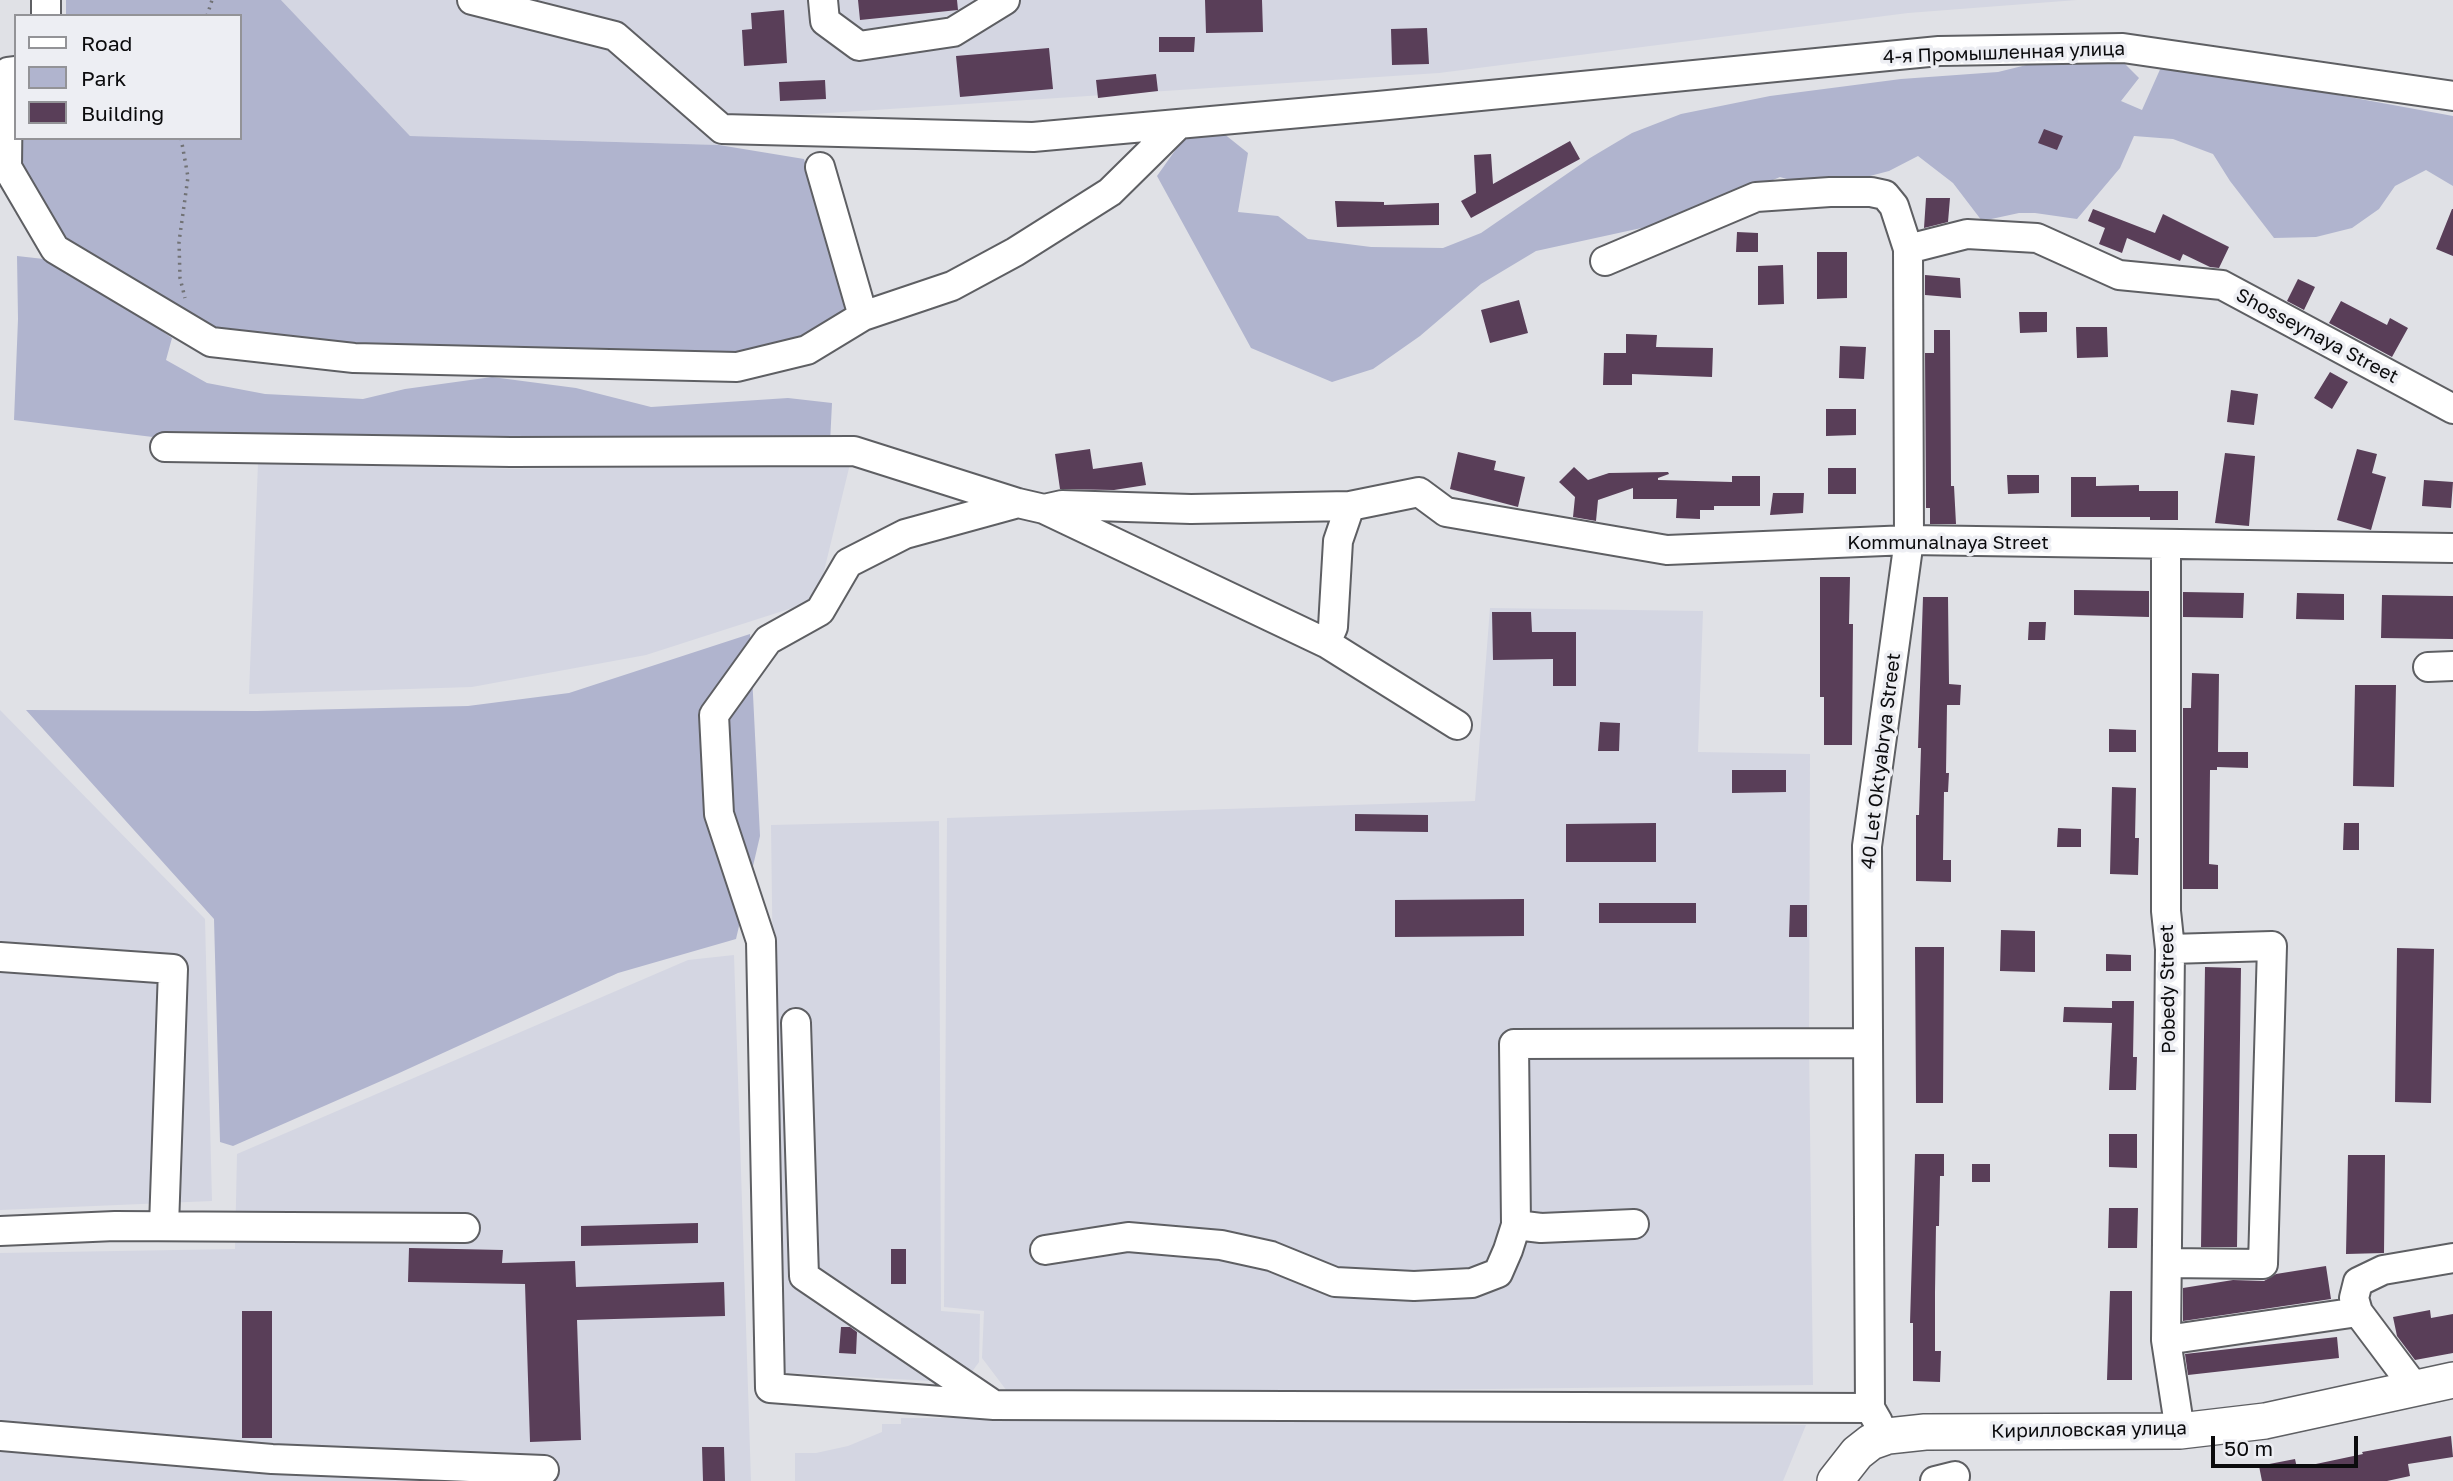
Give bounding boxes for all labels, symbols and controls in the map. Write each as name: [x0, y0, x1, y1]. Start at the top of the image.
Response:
legend: [14, 14, 242, 140]
text: Road: [81, 30, 132, 56]
street label: 4-я Промышленная улица: [1883, 37, 2125, 69]
text: Park: [81, 65, 126, 91]
text: Building: [81, 100, 164, 126]
street label: Shosseynaya Street: [2232, 284, 2402, 388]
street label: Kommunalnaya Street: [1847, 532, 2049, 554]
street label: 40 Let Oktyabrya Street: [1856, 652, 1906, 870]
street label: Pobedy Street: [2155, 924, 2181, 1054]
street label: Кирилловская улица: [1991, 1417, 2187, 1443]
scale bar: [2215, 1422, 2362, 1466]
text: 50 m: [2224, 1435, 2273, 1461]

